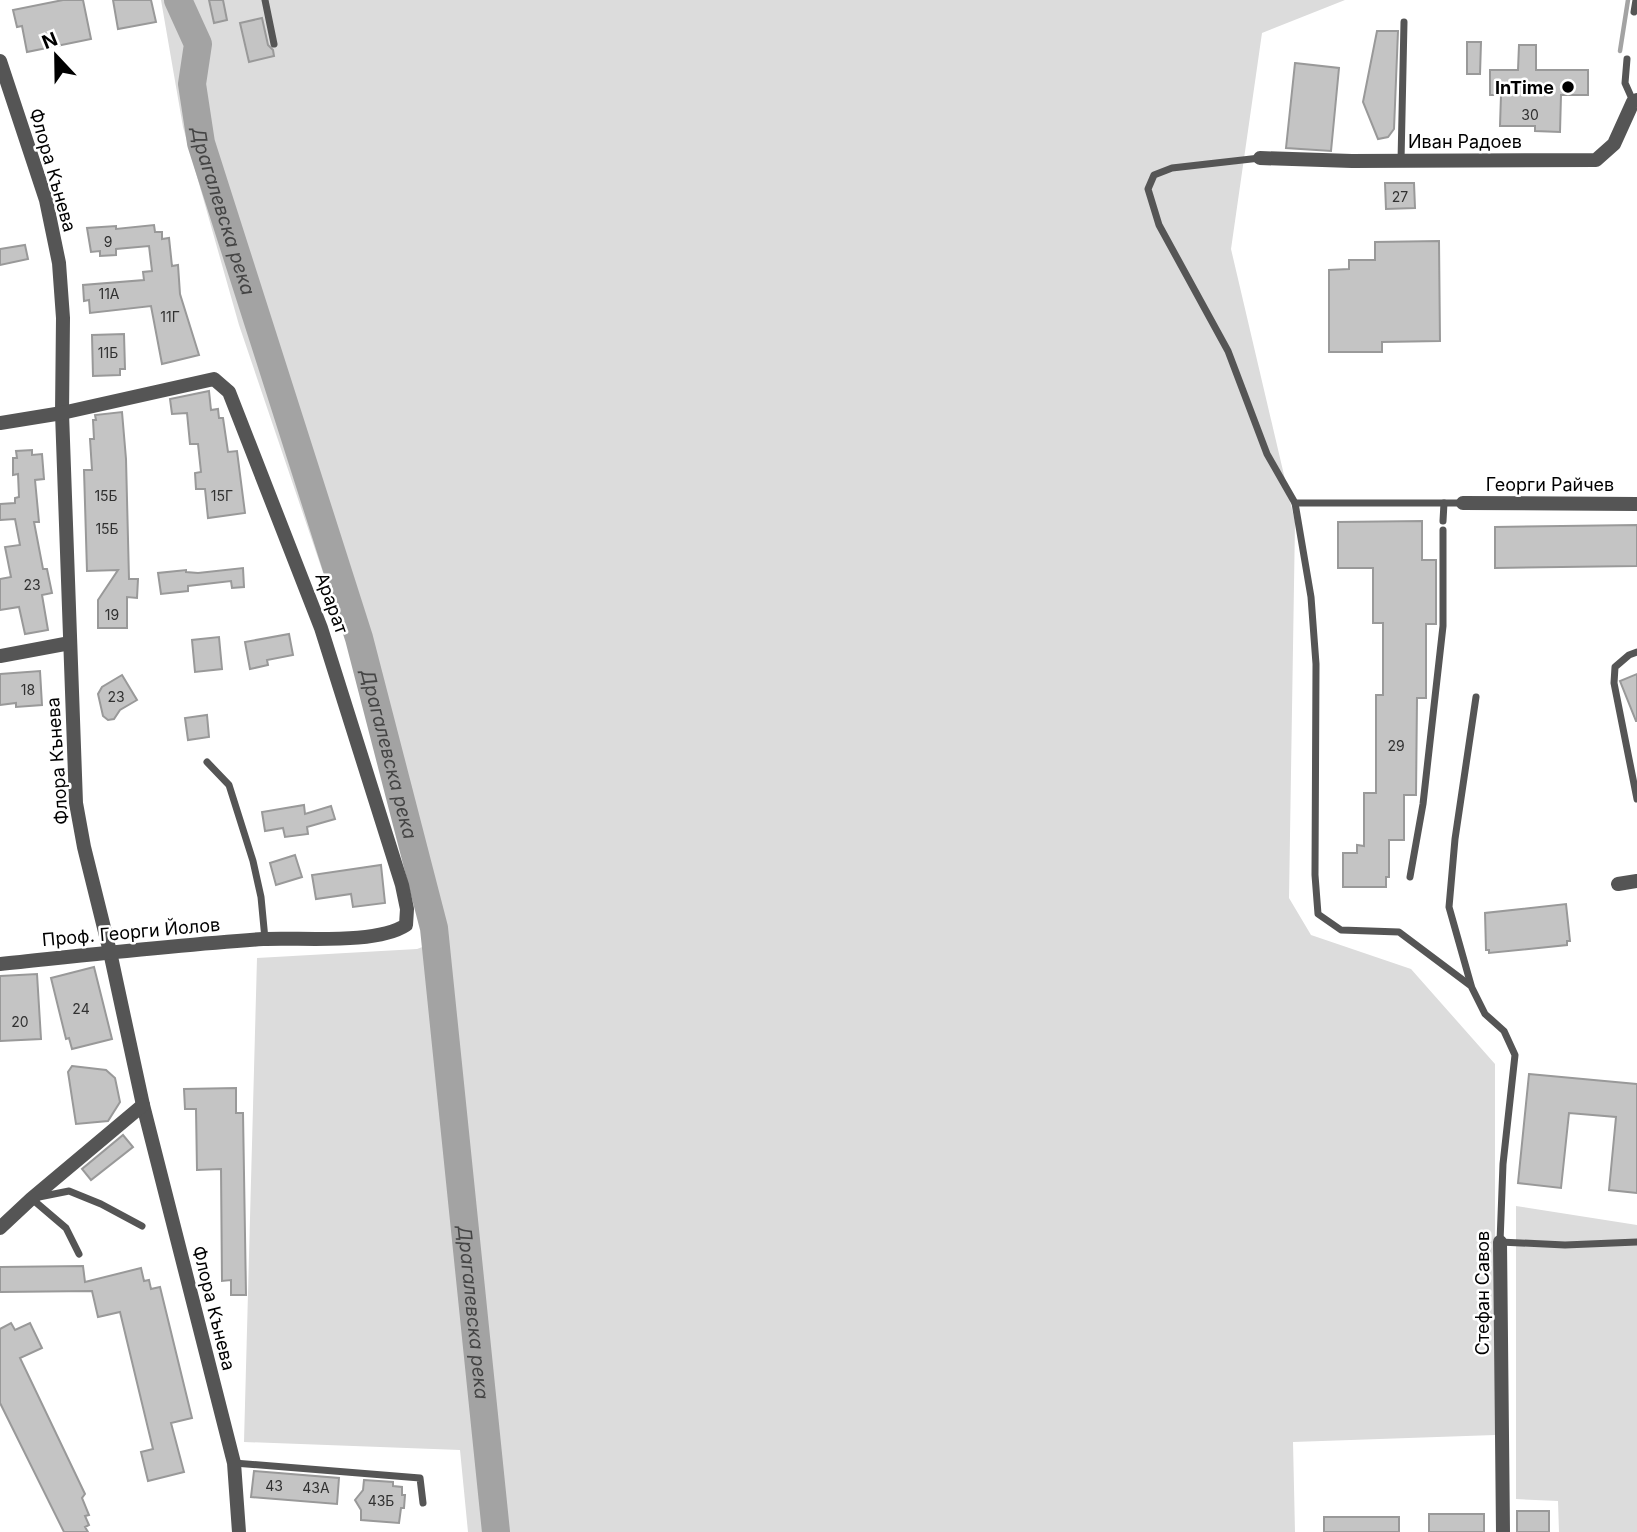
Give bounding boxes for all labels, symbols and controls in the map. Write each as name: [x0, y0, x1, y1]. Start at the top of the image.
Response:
north arrow: [21, 21, 91, 91]
text: N: [39, 27, 61, 54]
place label: InTime: [1495, 77, 1554, 98]
marker: InTime: [1560, 79, 1576, 95]
street label: Флора Кънева: [25, 106, 81, 234]
house number: 30: [1521, 106, 1539, 123]
water label: Драгалевска река: [187, 125, 260, 298]
street label: Иван Радоев: [1408, 131, 1522, 152]
house number: 27: [1392, 188, 1408, 205]
house number: 9: [104, 233, 112, 250]
house number: 11А: [98, 285, 120, 302]
house number: 11Г: [160, 308, 180, 325]
house number: 11Б: [98, 344, 118, 361]
street label: Георги Райчев: [1486, 474, 1614, 495]
house number: 15Б: [94, 487, 118, 504]
house number: 15Г: [211, 487, 233, 504]
house number: 15Б: [95, 520, 119, 537]
street label: Арарат: [311, 570, 353, 637]
house number: 23: [23, 576, 41, 593]
house number: 19: [105, 606, 119, 623]
water label: Драгалевска река: [356, 666, 422, 842]
house number: 18: [21, 681, 35, 698]
house number: 23: [107, 688, 125, 705]
street label: Флора Кънева: [42, 697, 72, 825]
house number: 29: [1387, 737, 1405, 754]
street label: Проф. Георги Йолов: [41, 913, 221, 950]
house number: 24: [72, 1000, 90, 1017]
house number: 20: [11, 1013, 29, 1030]
water label: Драгалевска река: [453, 1223, 494, 1401]
street label: Стефан Савов: [1472, 1231, 1493, 1355]
street label: Флора Кънева: [188, 1244, 240, 1372]
house number: 43: [265, 1477, 283, 1494]
house number: 43А: [302, 1479, 330, 1496]
house number: 43Б: [368, 1492, 394, 1509]

